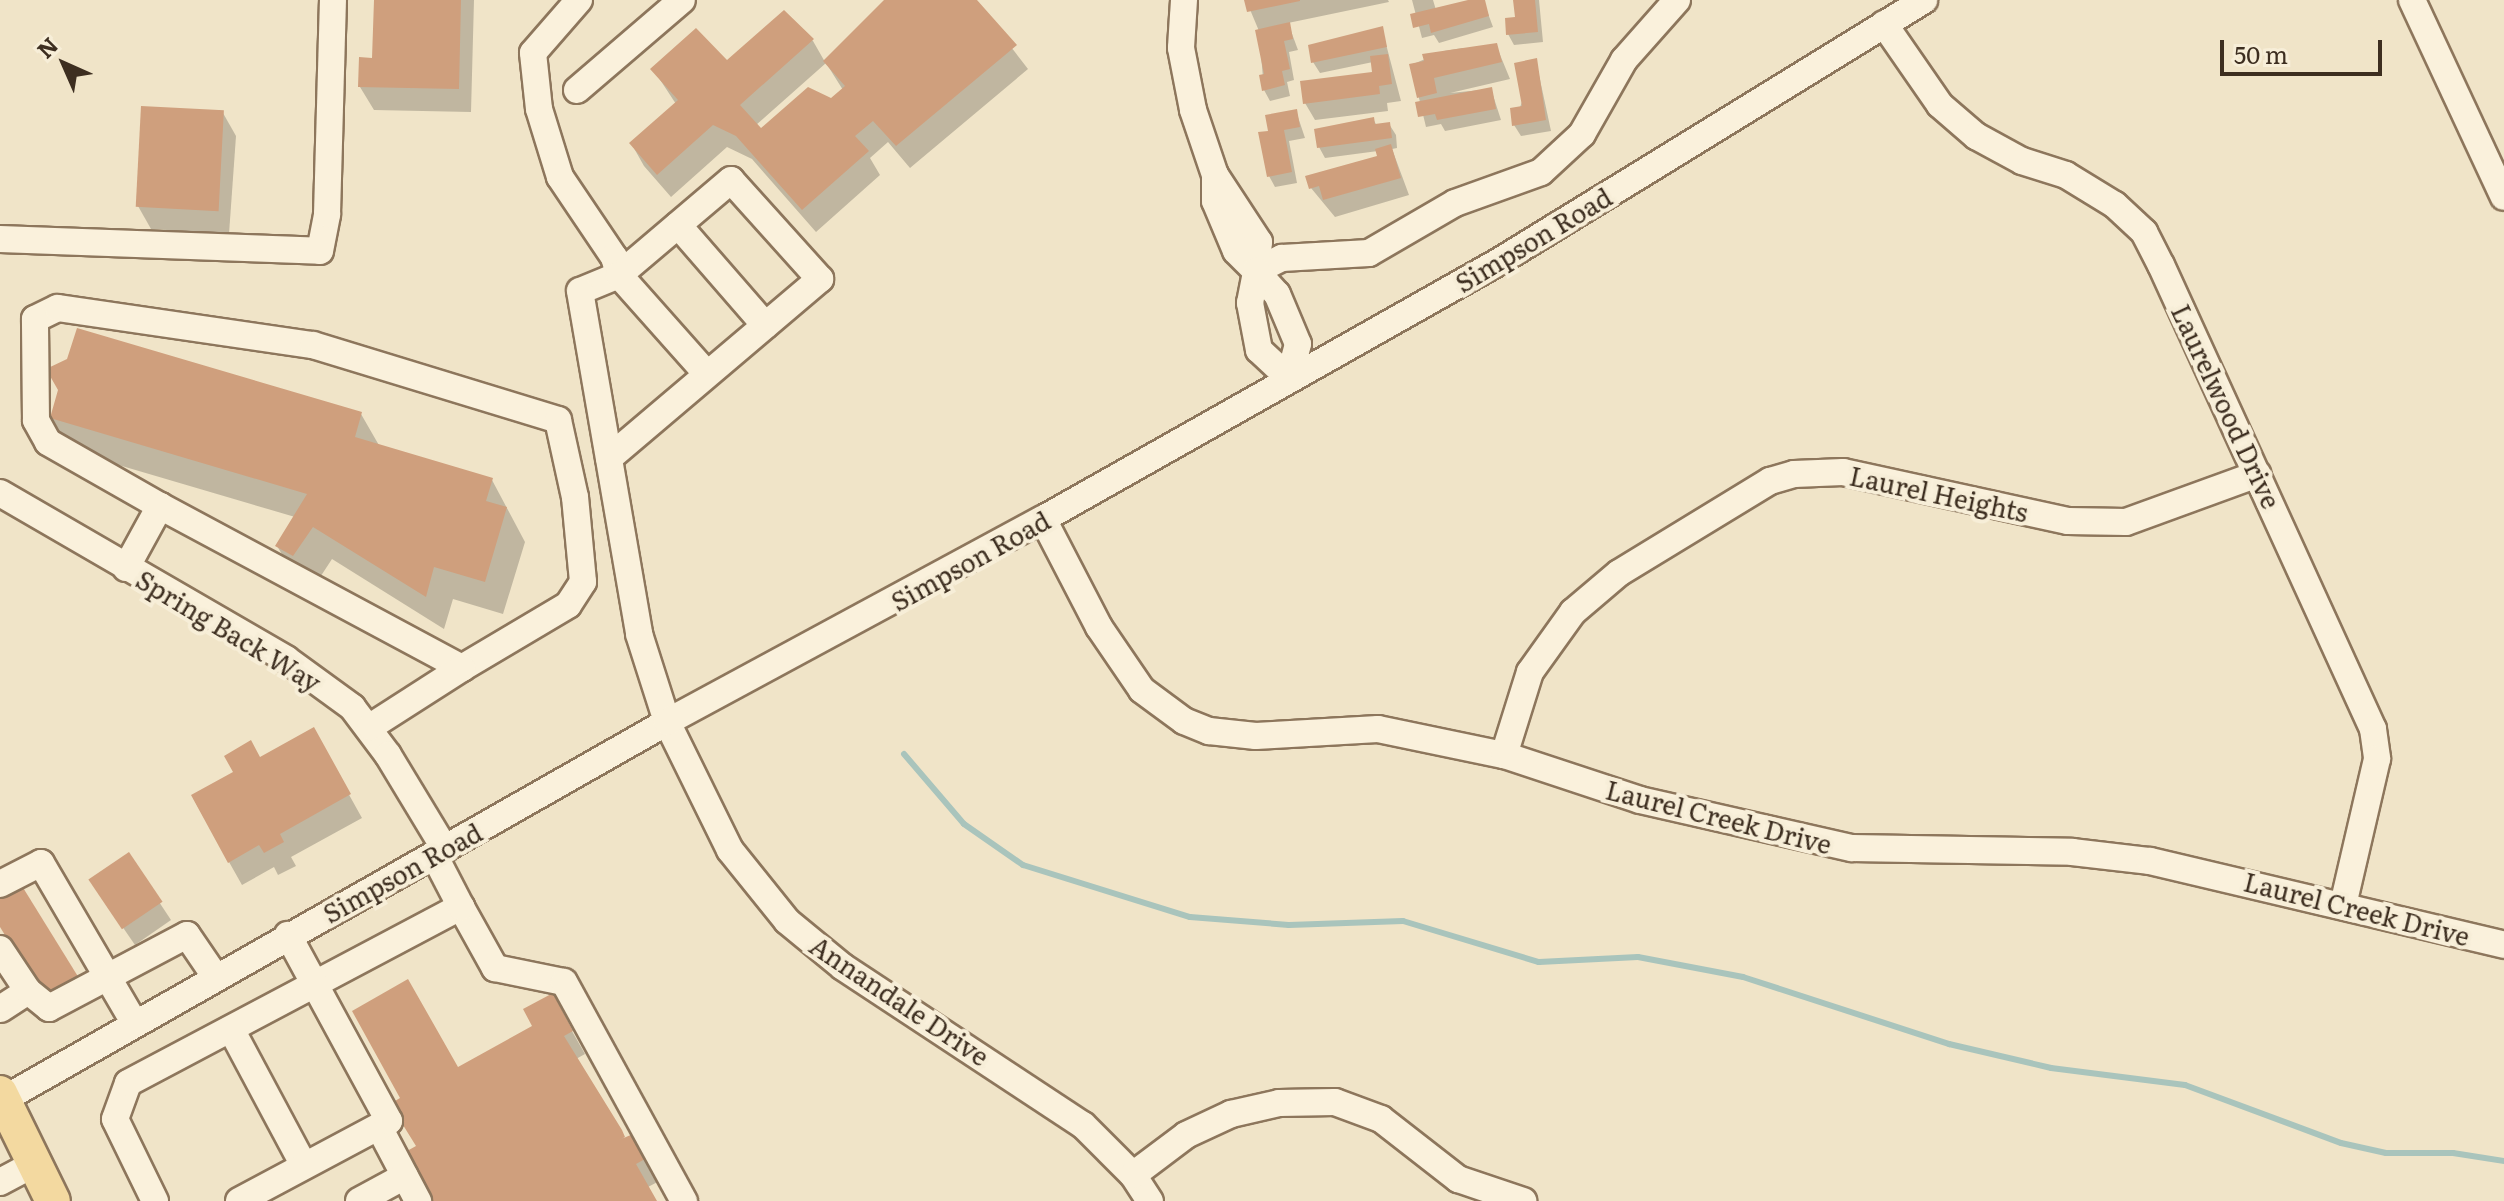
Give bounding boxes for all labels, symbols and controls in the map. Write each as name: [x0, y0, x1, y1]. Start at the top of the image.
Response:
north arrow: [24, 24, 104, 104]
scale bar: [2224, 24, 2386, 74]
text: N: [28, 28, 65, 65]
text: 50 m: [2234, 36, 2288, 71]
street label: Simpson Road: [1449, 180, 1617, 298]
street label: Laurelwood Drive: [2166, 299, 2288, 513]
street label: Laurel Heights: [1847, 459, 2031, 527]
street label: Simpson Road: [885, 503, 1055, 617]
street label: Spring Back Way: [131, 563, 327, 697]
street label: Laurel Creek Drive: [1603, 773, 1835, 859]
street label: Simpson Road: [317, 815, 487, 929]
street label: Laurel Creek Drive: [2241, 865, 2473, 951]
street label: Annandale Drive: [805, 929, 995, 1071]

